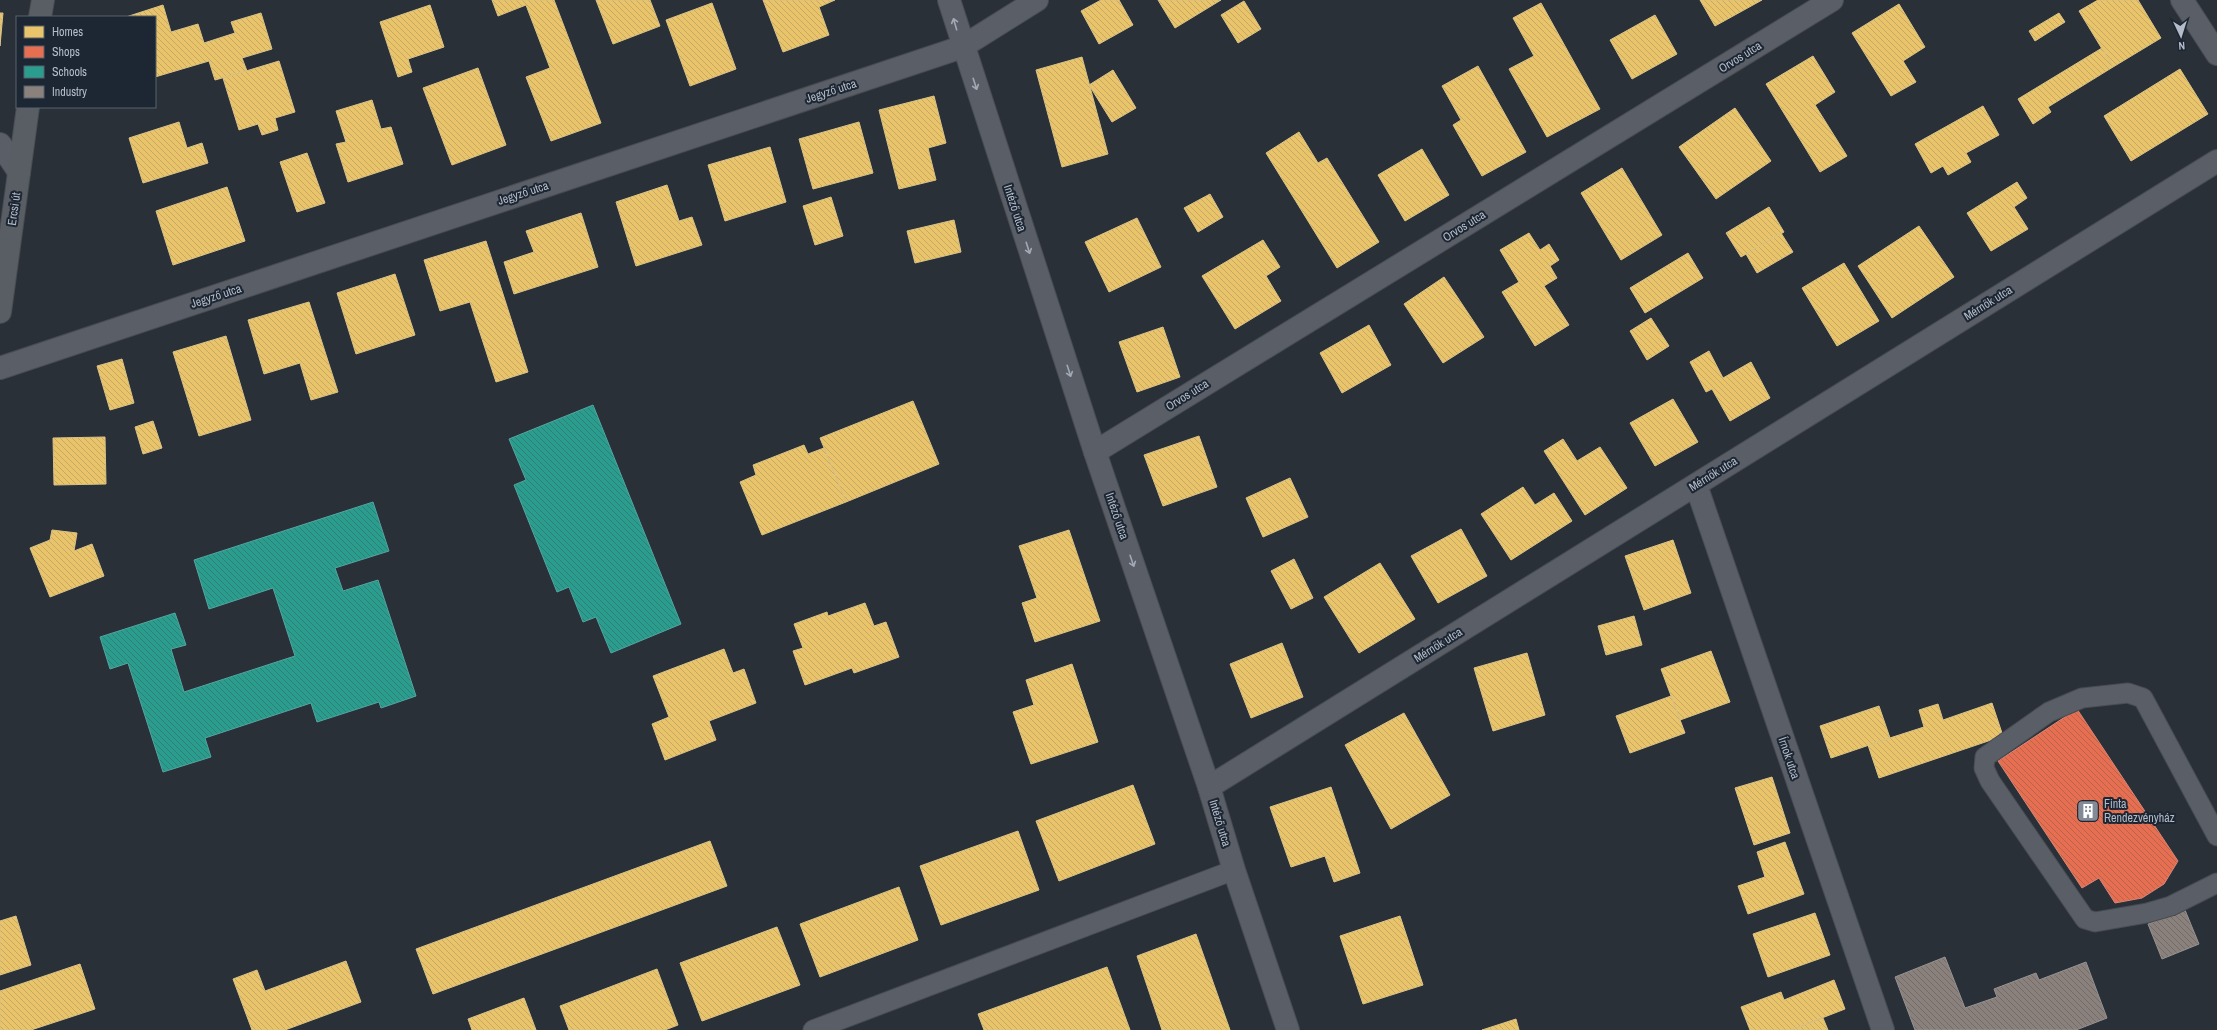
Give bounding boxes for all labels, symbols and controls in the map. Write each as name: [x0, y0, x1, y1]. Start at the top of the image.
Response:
legend: [16, 16, 156, 108]
north arrow: [2161, 16, 2201, 56]
one-way arrow: [951, 17, 959, 30]
text: Homes: [52, 24, 83, 40]
street label: Orvos utca: [1716, 37, 1765, 76]
text: N: [2178, 39, 2185, 53]
text: Shops: [52, 44, 80, 60]
text: Schools: [52, 64, 87, 80]
street label: Jegyző utca: [804, 75, 859, 107]
one-way arrow: [971, 78, 979, 90]
text: Industry: [52, 84, 87, 100]
street label: Jegyző utca: [496, 177, 551, 209]
street label: Intéző utca: [1000, 183, 1030, 234]
street label: Ercsi út: [4, 191, 24, 227]
street label: Orvos utca: [1440, 206, 1489, 245]
one-way arrow: [1025, 241, 1032, 254]
street label: Jegyző utca: [189, 280, 244, 312]
street label: Mérnök utca: [1961, 282, 2016, 324]
one-way arrow: [1065, 365, 1073, 377]
street label: Orvos utca: [1163, 375, 1212, 414]
street label: Mérnök utca: [1686, 453, 1741, 495]
street label: Intéző utca: [1102, 491, 1133, 542]
one-way arrow: [1129, 554, 1136, 567]
street label: Mérnök utca: [1411, 624, 1466, 666]
street label: Írnok utca: [1774, 735, 1804, 782]
place label: Finta Rendezvényház: [2104, 796, 2175, 826]
street label: Intéző utca: [1205, 798, 1235, 849]
building icon: Finta Rendezvényház: [2075, 798, 2101, 824]

